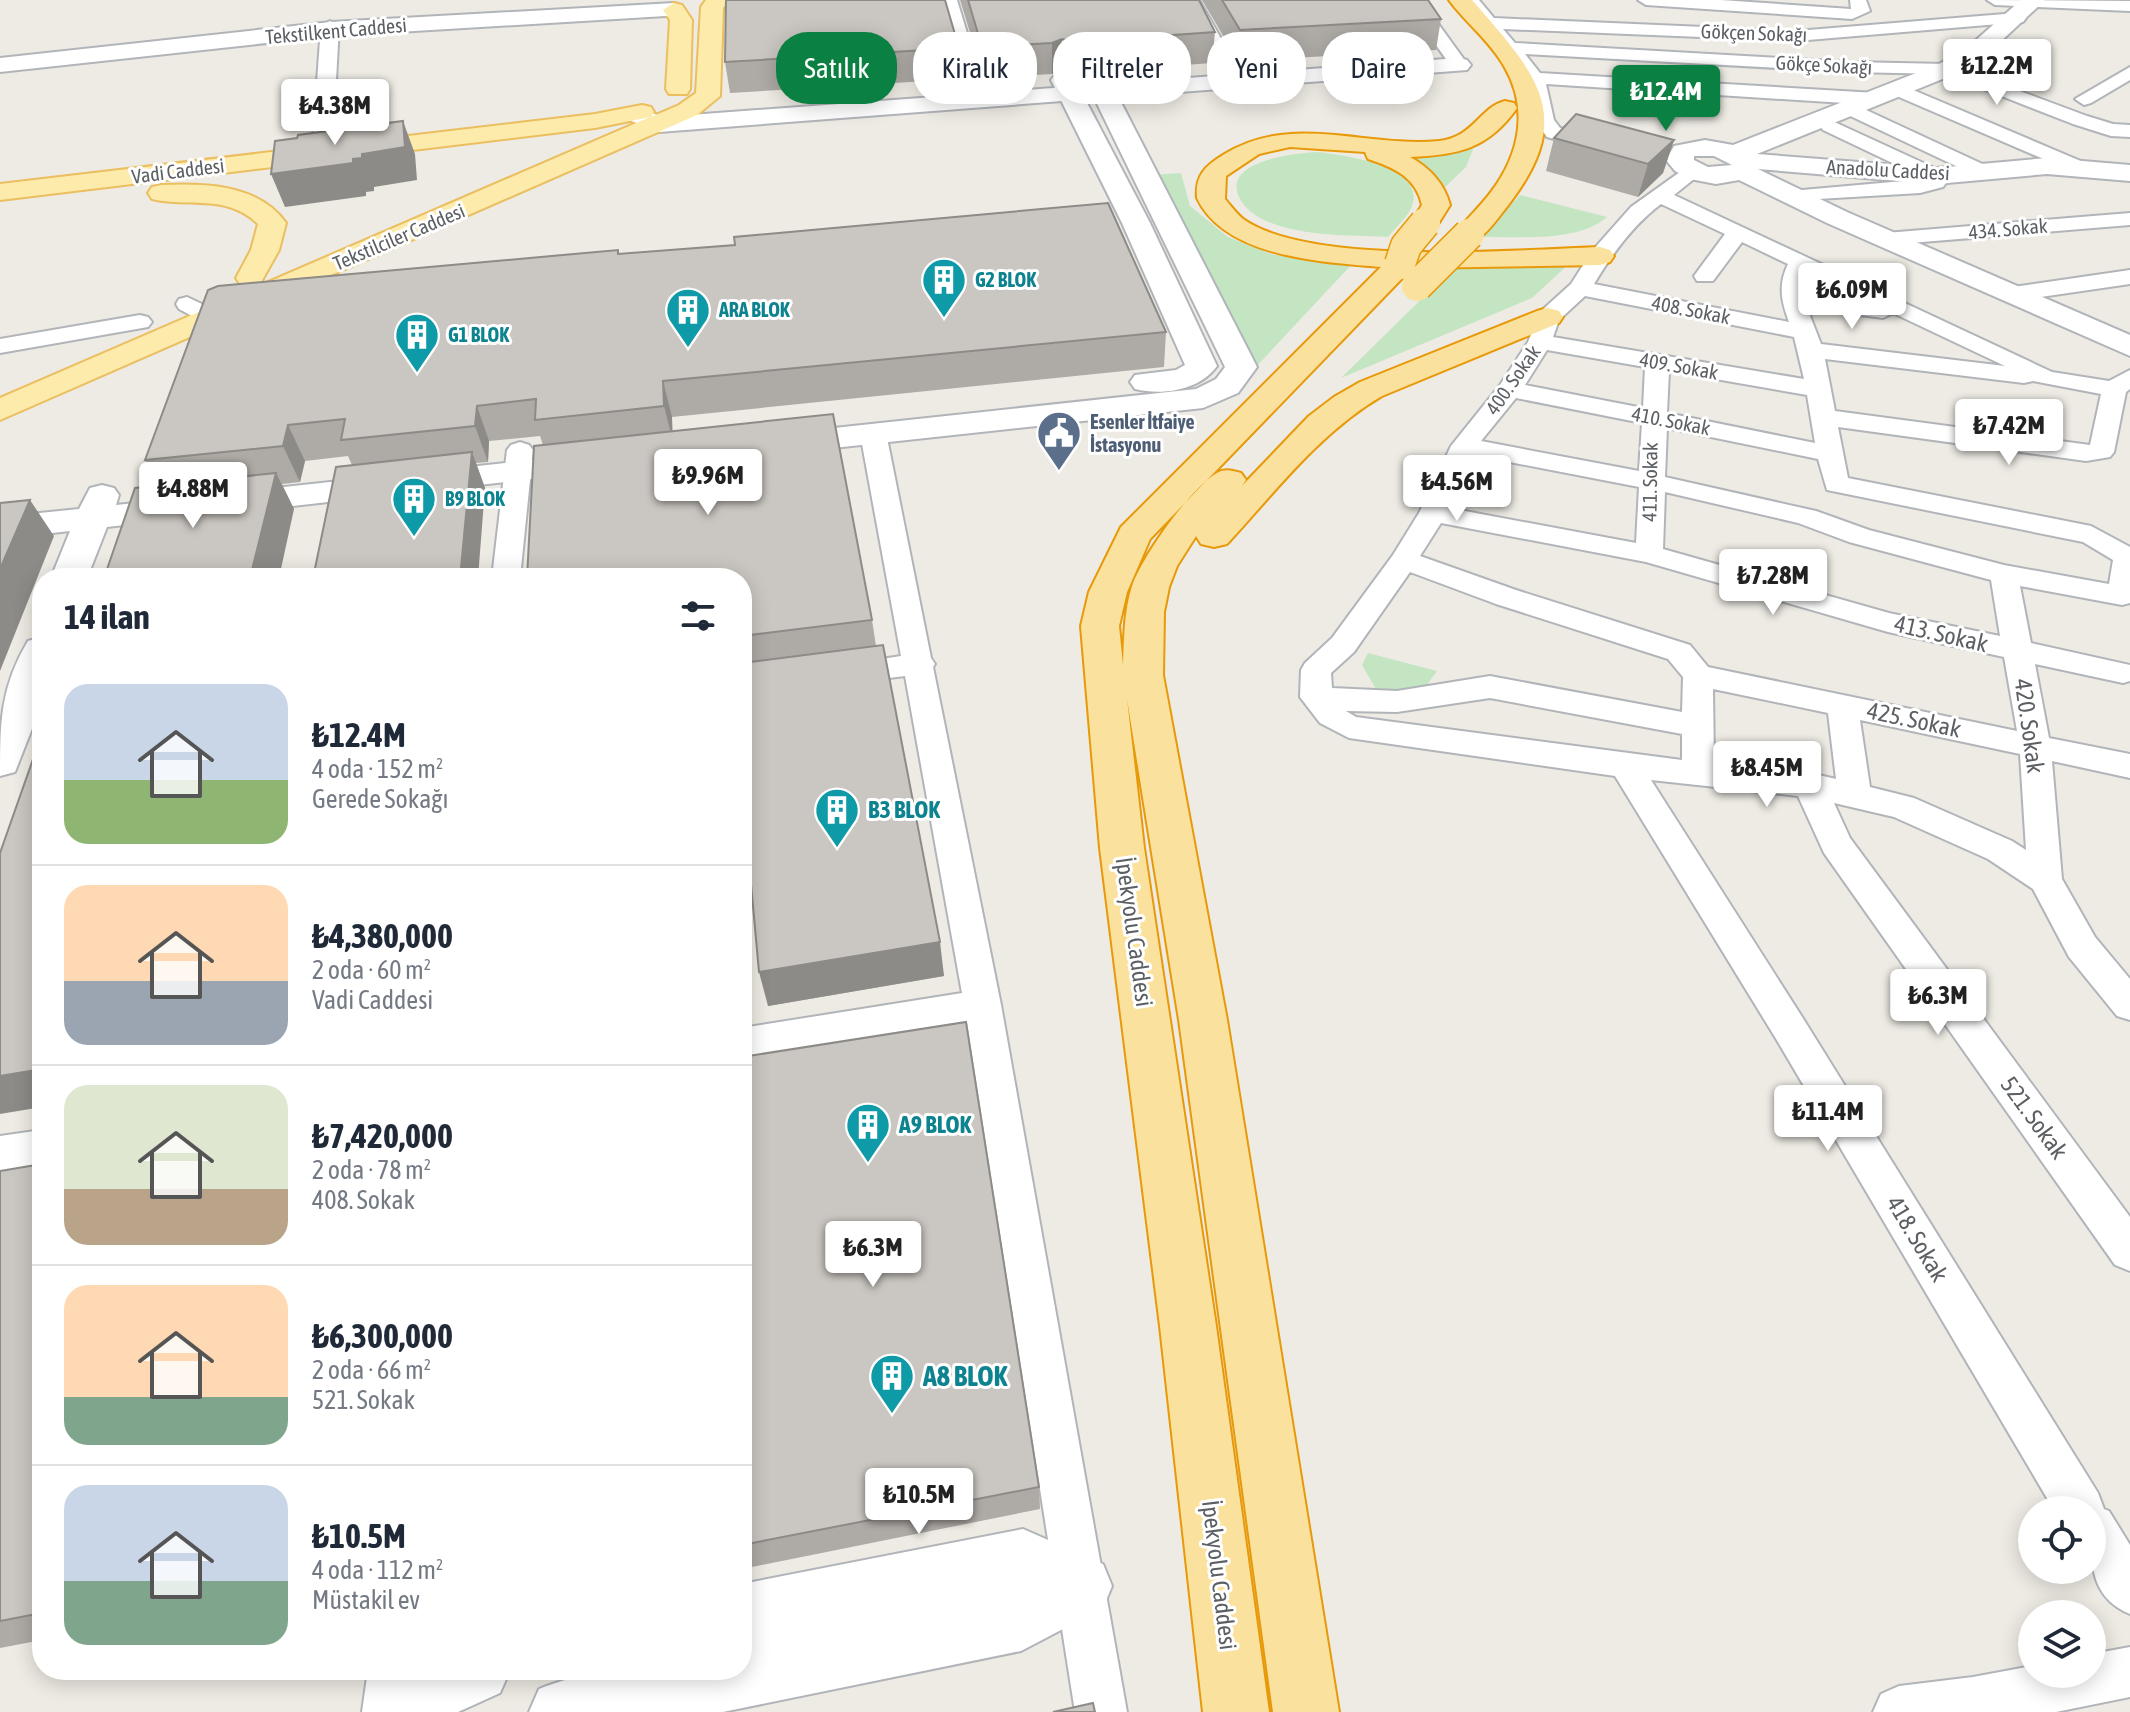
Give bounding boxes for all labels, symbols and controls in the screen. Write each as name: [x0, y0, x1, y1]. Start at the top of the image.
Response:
street label: Tekstilkent Caddesi: [264, 13, 408, 48]
street label: Gökçen Sokağı: [1700, 19, 1808, 46]
chip: Satılık: [776, 32, 897, 104]
chip: Kiralık: [913, 32, 1037, 104]
chip: Filtreler: [1053, 32, 1191, 104]
chip: Yeni: [1207, 32, 1306, 104]
chip: Daire: [1322, 32, 1434, 104]
pin: ₺12.2M: [1932, 39, 2062, 107]
street label: Gökçe Sokağı: [1775, 50, 1873, 79]
text: ₺12.2M: [1961, 50, 2033, 80]
pin: ₺12.4M: [1601, 65, 1731, 133]
text: ₺12.4M: [1630, 76, 1702, 106]
pin: ₺4.38M: [270, 79, 400, 147]
text: ₺4.38M: [299, 90, 371, 120]
street label: Vadi Caddesi: [130, 153, 226, 188]
street label: Anadolu Caddesi: [1826, 155, 1950, 184]
street label: Tekstilciler Caddesi: [330, 198, 468, 275]
street label: 434. Sokak: [1968, 214, 2049, 243]
building icon: G2 BLOK: [920, 256, 968, 319]
pin: ₺6.09M: [1787, 263, 1917, 331]
place label: G2 BLOK: [975, 268, 1036, 291]
text: ₺6.09M: [1816, 274, 1888, 304]
building icon: ARA BLOK: [664, 286, 712, 349]
street label: 408. Sokak: [1650, 291, 1732, 328]
place label: ARA BLOK: [718, 298, 790, 321]
building icon: G1 BLOK: [393, 311, 441, 374]
place label: G1 BLOK: [448, 323, 509, 346]
street label: 400. Sokak: [1480, 341, 1545, 419]
street label: 409. Sokak: [1638, 347, 1720, 384]
pin: ₺7.42M: [1944, 399, 2074, 467]
street label: 410. Sokak: [1630, 402, 1712, 439]
public building icon: Esenler İtfaiye İstasyonu: [1035, 409, 1083, 472]
place label: Esenler İtfaiye İstasyonu: [1090, 410, 1195, 456]
text: ₺7.42M: [1973, 410, 2045, 440]
street label: 411. Sokak: [1637, 442, 1662, 522]
pin: ₺9.96M: [643, 449, 773, 517]
pin: ₺4.56M: [1392, 455, 1522, 523]
text: ₺9.96M: [672, 460, 744, 490]
pin: ₺4.88M: [128, 462, 258, 530]
text: ₺4.56M: [1421, 466, 1493, 496]
text: ₺4.88M: [157, 473, 229, 503]
building icon: B9 BLOK: [390, 475, 438, 538]
place label: B9 BLOK: [445, 487, 505, 510]
pin: ₺7.28M: [1708, 549, 1838, 617]
text: ₺7.28M: [1737, 560, 1809, 590]
icon: filters: [676, 594, 720, 638]
text: 14 ilan: [64, 597, 150, 636]
street label: 413. Sokak: [1892, 610, 1991, 657]
street label: 420. Sokak: [2010, 677, 2050, 775]
street label: 425. Sokak: [1865, 696, 1964, 743]
text: ₺12.4M: [312, 715, 406, 754]
icon: home: [128, 716, 224, 812]
pin: ₺8.45M: [1702, 741, 1832, 809]
text: ₺8.45M: [1731, 752, 1803, 782]
text: 4 oda · 152 m²: [312, 754, 443, 784]
text: Gerede Sokağı: [312, 784, 448, 814]
building icon: B3 BLOK: [813, 786, 861, 849]
place label: B3 BLOK: [868, 796, 940, 823]
street label: İpekyolu Caddesi: [1111, 855, 1158, 1008]
text: ₺4,380,000: [312, 916, 453, 955]
icon: home: [128, 917, 224, 1013]
text: 2 oda · 60 m²: [312, 955, 431, 985]
pin: ₺6.3M: [1882, 969, 1994, 1037]
text: ₺6.3M: [1908, 980, 1968, 1010]
text: Vadi Caddesi: [312, 985, 433, 1015]
street label: 521. Sokak: [1996, 1071, 2074, 1164]
pin: ₺11.4M: [1763, 1085, 1893, 1153]
text: ₺11.4M: [1792, 1096, 1864, 1126]
building icon: A9 BLOK: [844, 1101, 892, 1164]
place label: A9 BLOK: [898, 1111, 972, 1138]
text: ₺7,420,000: [312, 1116, 453, 1155]
icon: home: [128, 1117, 224, 1213]
text: 2 oda · 78 m²: [312, 1155, 431, 1185]
text: 408. Sokak: [312, 1185, 415, 1215]
street label: 418. Sokak: [1881, 1191, 1954, 1287]
pin: ₺6.3M: [817, 1221, 929, 1289]
text: ₺6.3M: [843, 1232, 903, 1262]
text: ₺6,300,000: [312, 1316, 453, 1355]
icon: home: [128, 1317, 224, 1413]
building icon: A8 BLOK: [868, 1352, 916, 1415]
text: 2 oda · 66 m²: [312, 1355, 431, 1385]
place label: A8 BLOK: [922, 1360, 1008, 1392]
text: 521. Sokak: [312, 1385, 415, 1415]
pin: ₺10.5M: [854, 1468, 984, 1536]
text: ₺10.5M: [883, 1479, 955, 1509]
map controls: [2018, 1496, 2106, 1688]
button: locate: [2018, 1496, 2106, 1584]
street label: İpekyolu Caddesi: [1197, 1498, 1242, 1651]
text: ₺10.5M: [312, 1516, 406, 1555]
icon: home: [128, 1517, 224, 1613]
text: 4 oda · 112 m²: [312, 1555, 443, 1585]
text: Müstakil ev: [312, 1585, 420, 1615]
button: layers: [2018, 1600, 2106, 1688]

